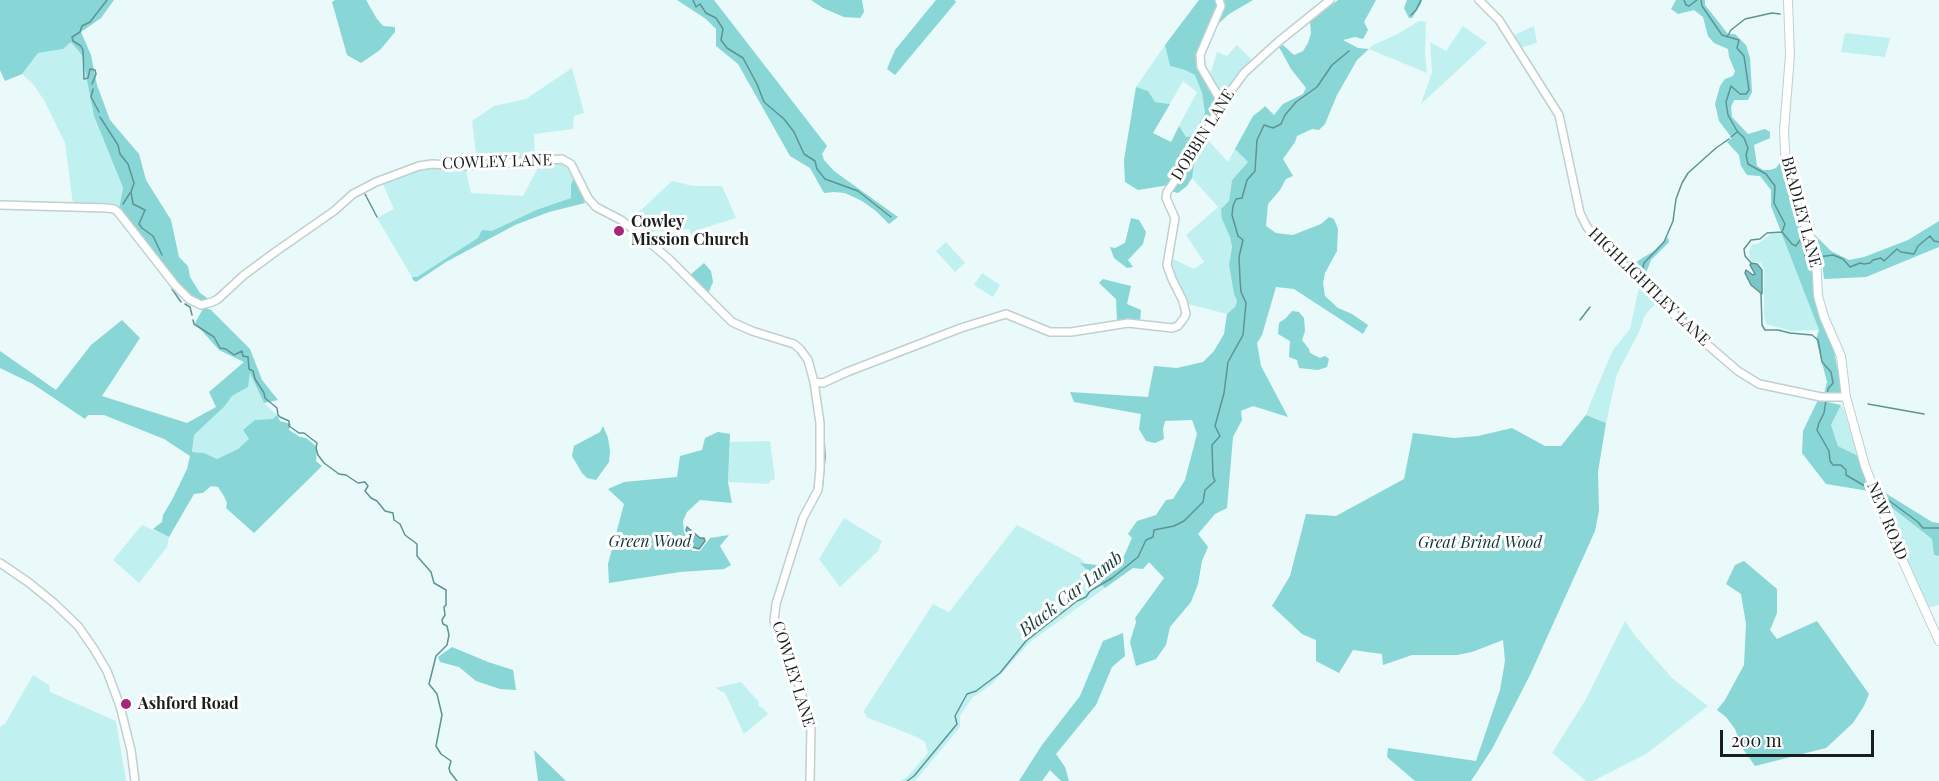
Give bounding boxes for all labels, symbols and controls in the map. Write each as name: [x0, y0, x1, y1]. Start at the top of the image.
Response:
street label: DOBBIN LANE: [1167, 86, 1239, 184]
street label: COWLEY LANE: [442, 150, 552, 174]
street label: BRADLEY LANE: [1777, 154, 1825, 270]
place label: Cowley Mission Church: [631, 212, 749, 250]
marker: Cowley Mission Church: [612, 224, 626, 238]
street label: HIGHLIGHTLEY LANE: [1584, 224, 1714, 350]
street label: NEW ROAD: [1863, 479, 1911, 563]
park label: Green Wood: [609, 532, 691, 552]
park label: Great Brind Wood: [1418, 533, 1542, 553]
water label: Black Car Lumb: [1015, 547, 1127, 641]
street label: COWLEY LANE: [768, 619, 818, 729]
place label: Ashford Road: [138, 694, 239, 714]
marker: Ashford Road: [119, 697, 133, 711]
scale bar: [1723, 718, 1878, 756]
text: 200 m: [1731, 728, 1782, 752]

